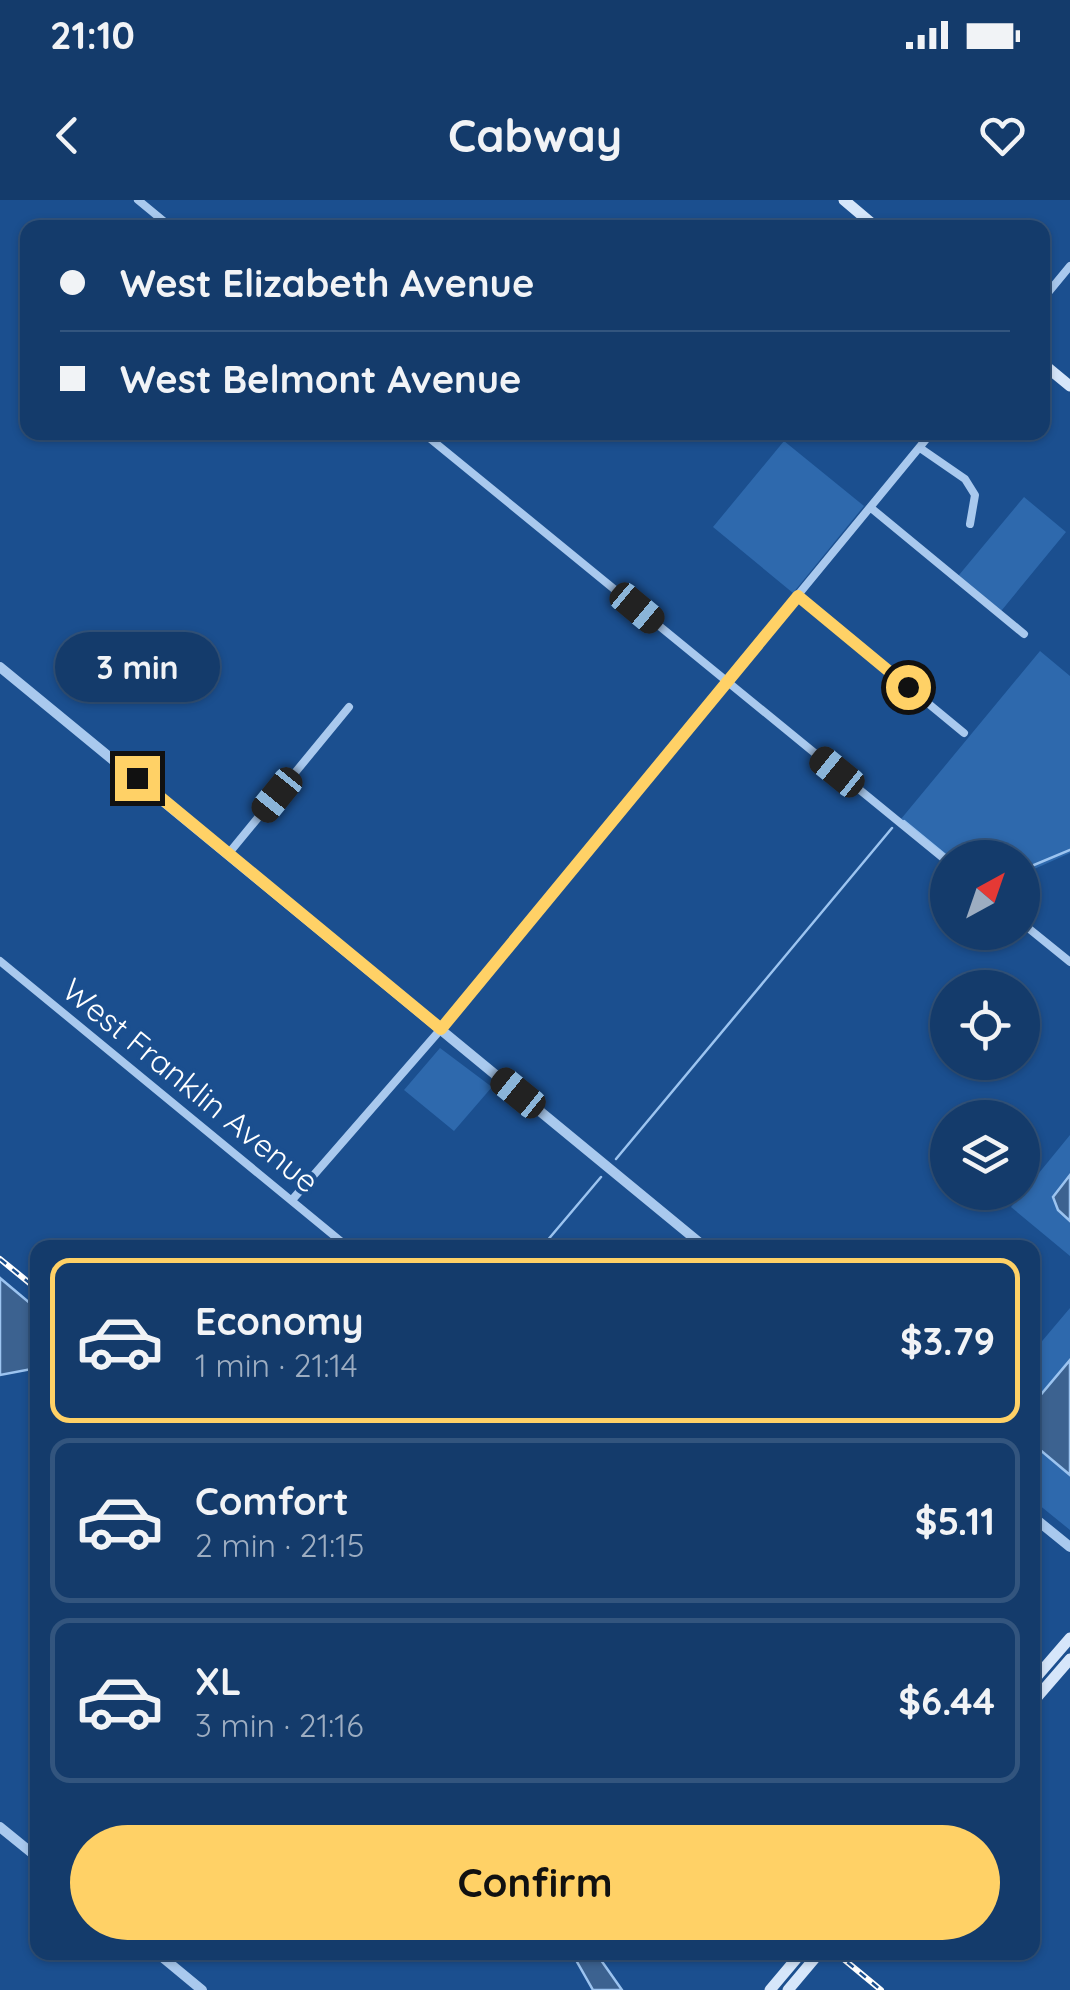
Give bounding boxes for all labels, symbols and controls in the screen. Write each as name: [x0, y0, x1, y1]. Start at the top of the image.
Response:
text: 21:10: [50, 11, 135, 59]
text: Cabway: [448, 107, 622, 163]
icon: back: [40, 108, 95, 163]
icon: heart: [975, 108, 1030, 163]
text: West Elizabeth Avenue: [120, 259, 534, 307]
text: West Belmont Avenue: [120, 355, 521, 403]
car: [604, 577, 670, 639]
callout: 3 min: [54, 633, 220, 703]
text: 3 min: [96, 647, 179, 687]
route start: [886, 665, 931, 710]
car: [804, 741, 870, 803]
route end: [115, 756, 160, 801]
car: [246, 762, 308, 828]
north arrow: [930, 840, 1040, 950]
map controls: [930, 840, 1040, 1210]
street label: West Franklin Avenue: [55, 969, 327, 1201]
button: locate: [930, 970, 1040, 1080]
car: [485, 1062, 551, 1124]
button: layers: [930, 1100, 1040, 1210]
icon: car: [75, 1296, 165, 1386]
text: Economy: [195, 1297, 364, 1345]
text: $3.79: [900, 1317, 995, 1365]
text: 1 min · 21:14: [195, 1345, 358, 1385]
icon: car: [75, 1476, 165, 1566]
text: Comfort: [195, 1477, 349, 1525]
text: $5.11: [915, 1497, 995, 1545]
text: 2 min · 21:15: [195, 1525, 365, 1565]
icon: car: [75, 1656, 165, 1746]
text: XL: [195, 1657, 241, 1705]
text: $6.44: [898, 1677, 995, 1725]
text: 3 min · 21:16: [195, 1705, 363, 1745]
button: Confirm: [70, 1825, 1000, 1940]

